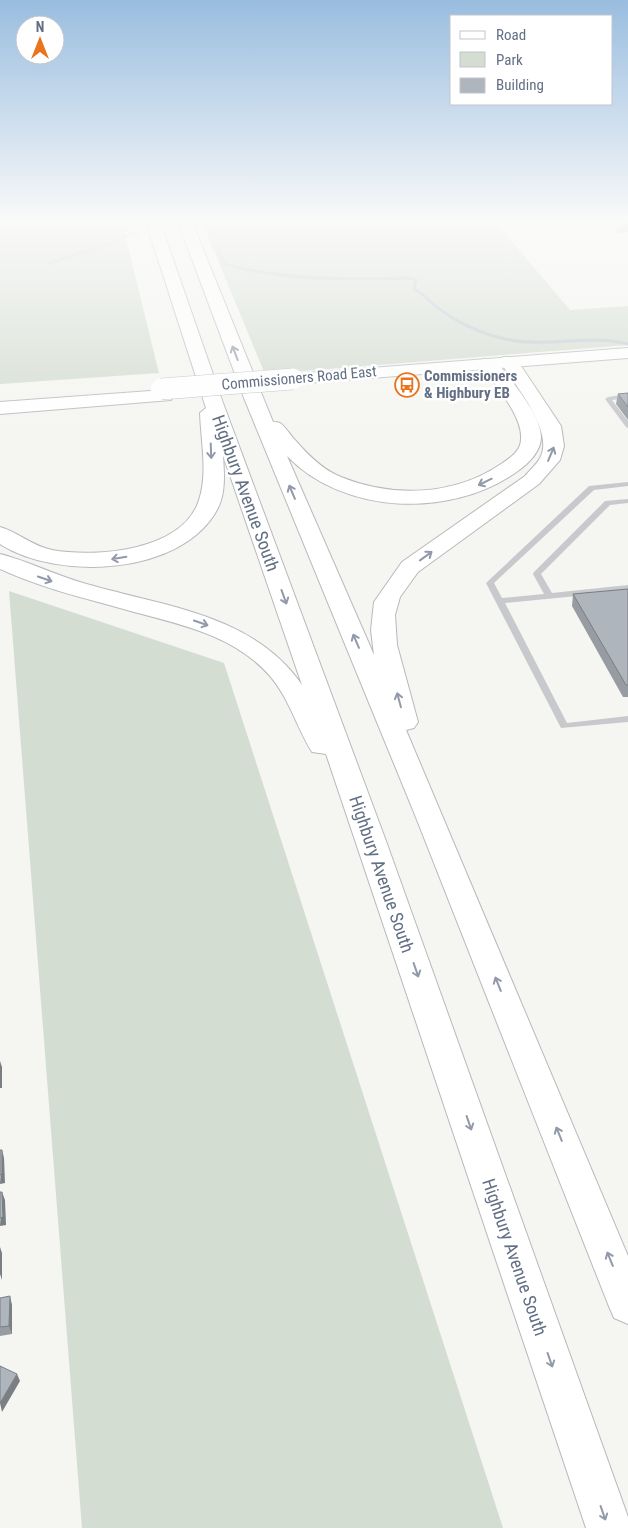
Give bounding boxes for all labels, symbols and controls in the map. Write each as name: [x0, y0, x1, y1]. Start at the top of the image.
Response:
north arrow: [15, 15, 65, 65]
legend: [450, 15, 613, 105]
text: N: [36, 19, 44, 35]
text: Road: [496, 26, 526, 44]
text: Park: [496, 51, 523, 69]
text: Building: [496, 76, 544, 94]
one-way arrow: [230, 346, 239, 361]
street label: Commissioners Road East: [221, 362, 377, 394]
place label: Commissioners & Highbury EB: [424, 367, 517, 402]
bus stop icon: Commissioners & Highbury EB: [394, 372, 420, 398]
street label: Highbury Avenue South: [208, 412, 284, 574]
one-way arrow: [207, 442, 216, 458]
one-way arrow: [547, 447, 556, 462]
one-way arrow: [478, 477, 493, 487]
one-way arrow: [287, 485, 297, 500]
one-way arrow: [419, 551, 433, 561]
one-way arrow: [112, 553, 128, 563]
one-way arrow: [37, 575, 52, 584]
one-way arrow: [280, 589, 289, 604]
one-way arrow: [193, 619, 209, 628]
one-way arrow: [350, 634, 360, 649]
one-way arrow: [394, 693, 403, 709]
street label: Highbury Avenue South: [345, 793, 419, 955]
one-way arrow: [412, 962, 421, 977]
one-way arrow: [492, 976, 501, 991]
one-way arrow: [465, 1115, 474, 1131]
one-way arrow: [554, 1127, 563, 1142]
street label: Highbury Avenue South: [478, 1176, 552, 1338]
one-way arrow: [604, 1252, 614, 1267]
one-way arrow: [546, 1351, 556, 1367]
one-way arrow: [599, 1505, 609, 1521]

